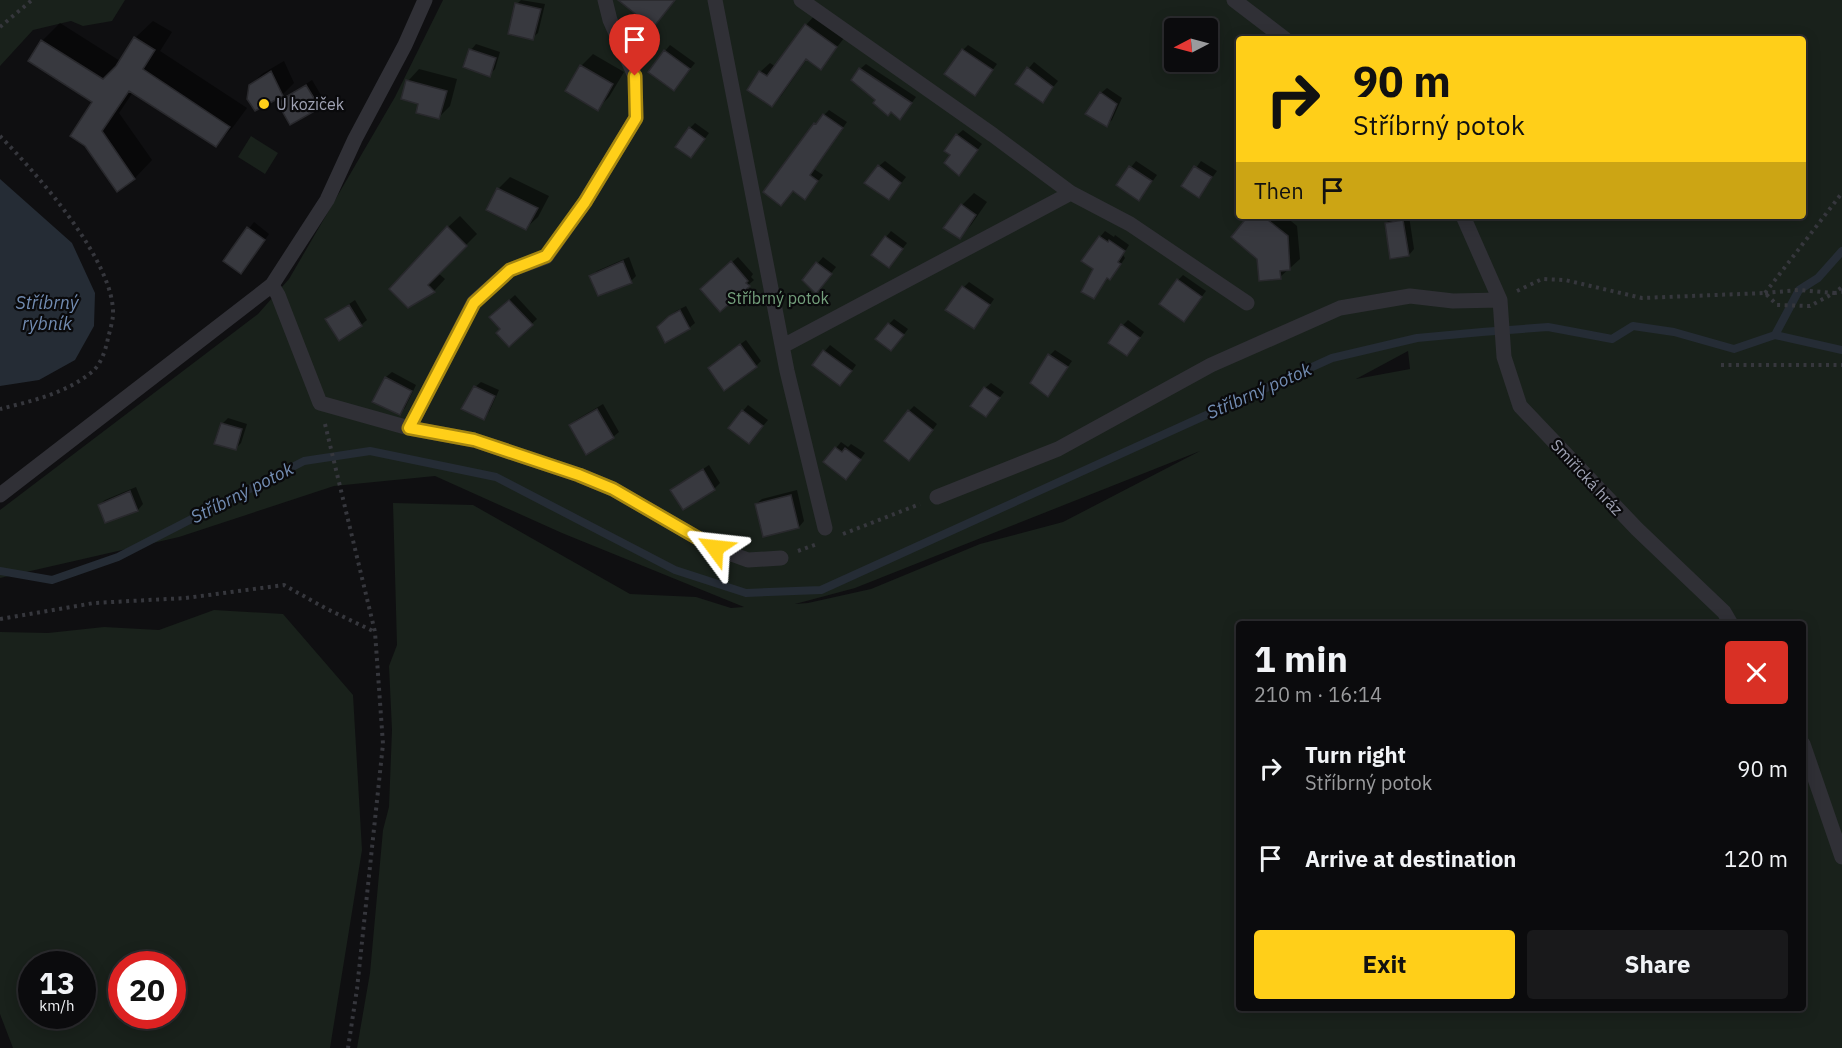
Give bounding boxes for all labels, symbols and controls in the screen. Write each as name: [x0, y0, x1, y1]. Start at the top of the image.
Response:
pin: [609, 14, 660, 76]
north arrow: [1164, 18, 1218, 72]
map controls: [1164, 18, 1218, 72]
icon: arrive: [618, 23, 651, 56]
text: 90 m: [1353, 54, 1451, 109]
icon: right: [1254, 60, 1332, 138]
place label: U koziček: [276, 94, 345, 114]
marker: U koziček: [257, 97, 271, 111]
text: Stříbrný potok: [1353, 107, 1525, 142]
icon: arrive: [1316, 174, 1349, 207]
text: Then: [1254, 176, 1304, 205]
park label: Stříbrný potok: [727, 288, 829, 308]
water label: Stříbrný rybník: [15, 291, 80, 335]
water label: Stříbrný potok: [1203, 357, 1315, 424]
street label: Smiřická hráz: [1547, 435, 1627, 519]
water label: Stříbrný potok: [187, 457, 298, 528]
position arrow: [683, 516, 747, 580]
text: 1 min: [1254, 635, 1348, 682]
button: close: [1725, 641, 1788, 704]
text: 210 m · 16:14: [1254, 681, 1382, 708]
text: Turn right: [1305, 740, 1406, 769]
icon: right: [1254, 752, 1287, 785]
text: 90 m: [1737, 754, 1788, 783]
text: Stříbrný potok: [1305, 769, 1432, 796]
icon: arrive: [1254, 842, 1287, 875]
text: Arrive at destination: [1305, 844, 1516, 873]
text: 120 m: [1724, 844, 1788, 873]
button: Exit: [1254, 930, 1515, 999]
button: Share: [1527, 930, 1788, 999]
speed limit sign: 20: [108, 951, 186, 1029]
text: 13: [39, 963, 75, 1002]
text: km/h: [39, 996, 75, 1015]

